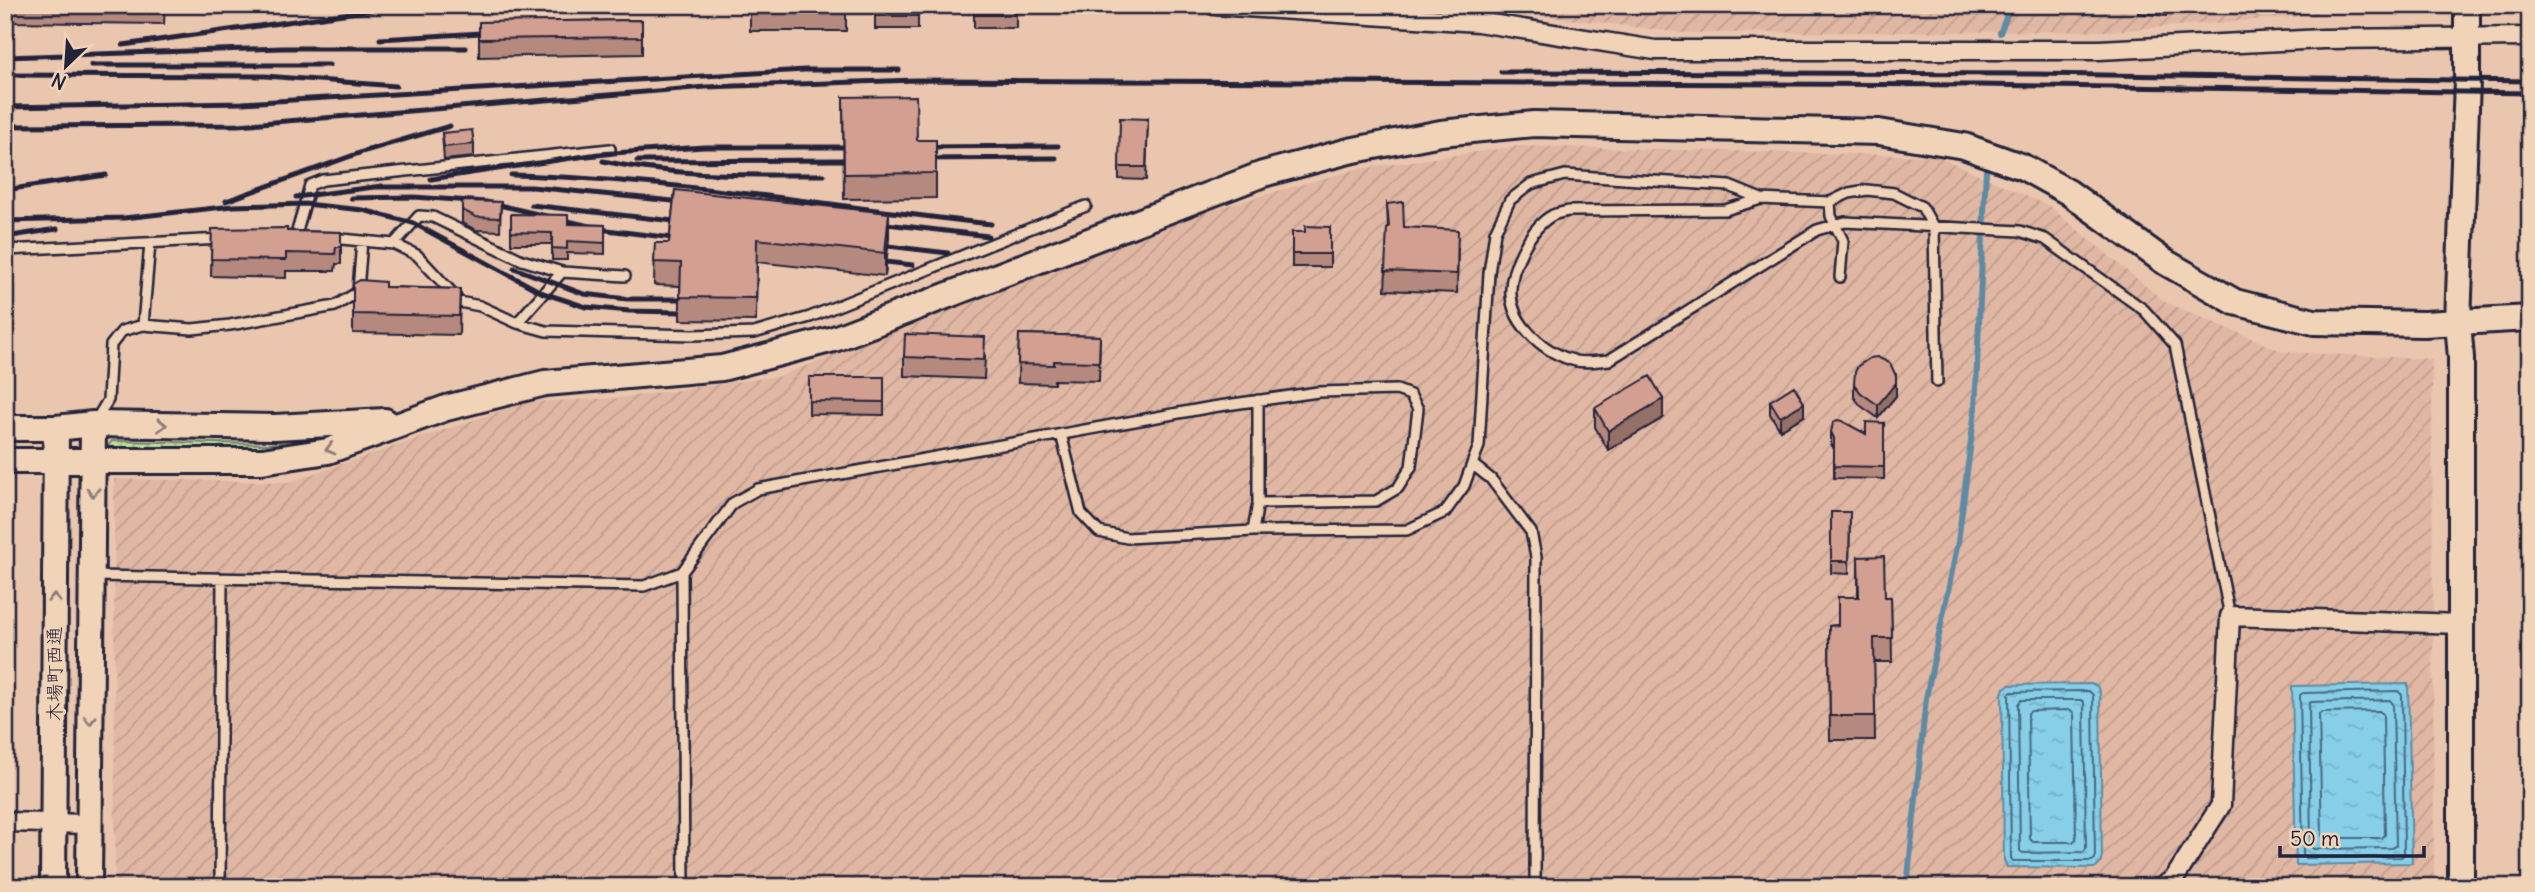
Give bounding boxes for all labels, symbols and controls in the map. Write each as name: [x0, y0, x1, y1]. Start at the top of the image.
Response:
north arrow: [32, 32, 102, 102]
text: N: [48, 68, 70, 95]
one-way arrow: [157, 417, 167, 433]
one-way arrow: [324, 441, 336, 455]
one-way arrow: [85, 488, 101, 498]
one-way arrow: [46, 592, 62, 603]
street label: 木場町西通: [42, 626, 66, 722]
one-way arrow: [82, 715, 98, 726]
scale bar: [2280, 815, 2423, 859]
text: 50 m: [2290, 825, 2339, 852]

